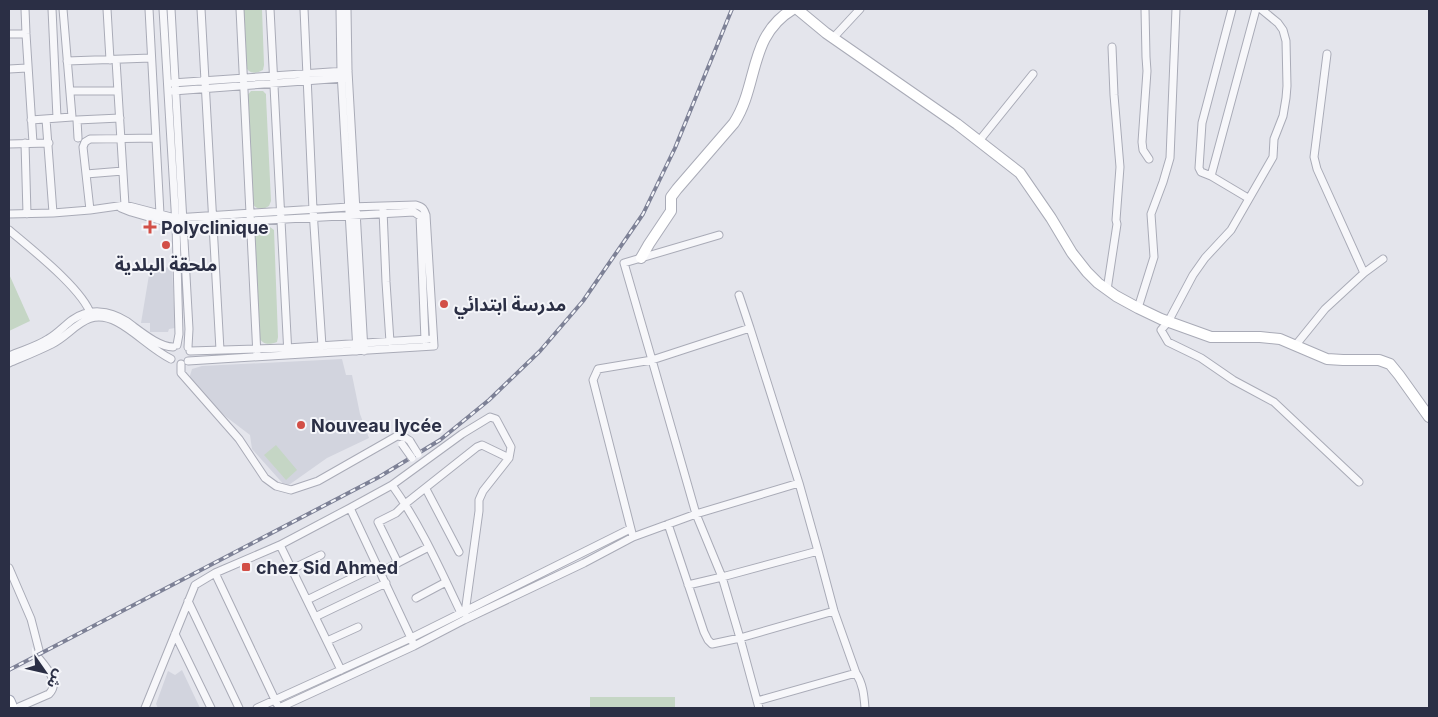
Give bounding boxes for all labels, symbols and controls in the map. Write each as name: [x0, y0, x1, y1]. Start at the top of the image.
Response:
place label: Polyclinique: [161, 217, 269, 238]
marker: Polyclinique: [143, 220, 157, 234]
marker: ملحقة البلدية: [160, 239, 172, 251]
place label: ملحقة البلدية: [115, 254, 217, 275]
place label: مدرسة ابتدائي: [454, 294, 566, 319]
marker: مدرسة ابتدائي: [438, 298, 450, 310]
place label: Nouveau lycée: [311, 415, 442, 436]
marker: Nouveau lycée: [295, 419, 307, 431]
place label: chez Sid Ahmed: [256, 557, 398, 578]
marker: chez Sid Ahmed: [240, 561, 252, 573]
north arrow: [20, 647, 70, 697]
text: ش: [44, 667, 69, 692]

